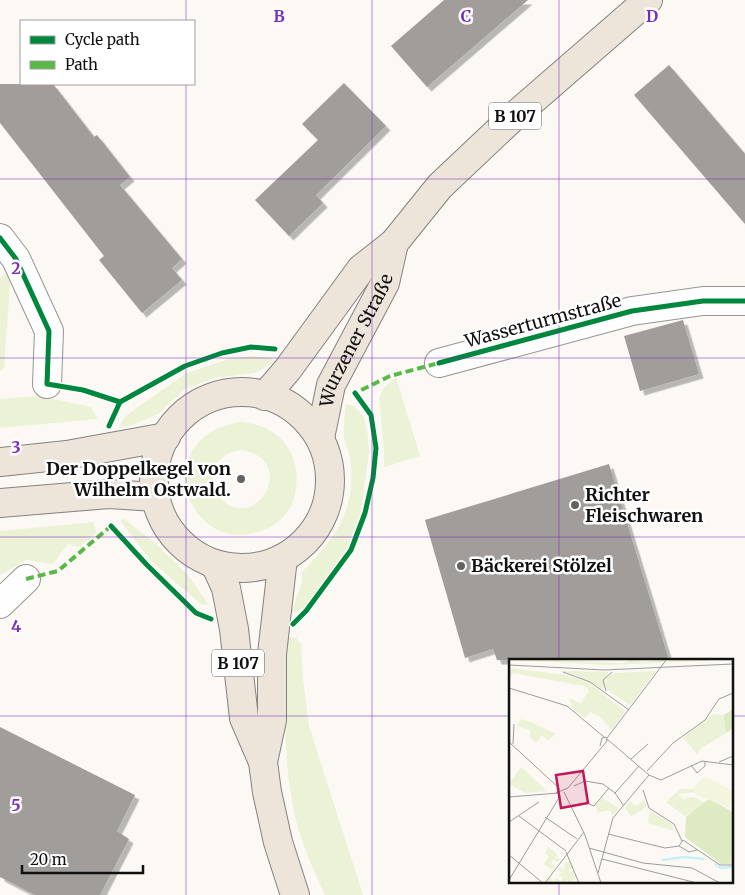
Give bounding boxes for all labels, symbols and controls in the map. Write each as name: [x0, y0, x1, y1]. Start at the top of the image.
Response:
text: B: [273, 6, 285, 26]
text: C: [461, 6, 471, 26]
text: D: [646, 6, 658, 26]
legend: [20, 20, 195, 85]
text: Cycle path: [65, 30, 140, 49]
text: Path: [65, 55, 98, 74]
road number: B 107: [489, 102, 541, 130]
text: 2: [11, 258, 21, 278]
street label: Wurzener Straße: [315, 272, 398, 410]
street label: Wasserturmstraße: [461, 289, 624, 353]
text: 3: [11, 437, 21, 457]
place label: Der Doppelkegel von Wilhelm Ostwald.: [46, 457, 231, 501]
marker: Der Doppelkegel von Wilhelm Ostwald.: [235, 473, 247, 485]
place label: Richter Fleischwaren: [585, 483, 703, 527]
marker: Richter Fleischwaren: [569, 499, 581, 511]
place label: Bäckerei Stölzel: [471, 554, 612, 577]
marker: Bäckerei Stölzel: [455, 560, 467, 572]
text: 4: [11, 616, 21, 636]
road number: B 107: [212, 650, 264, 676]
inset map: [509, 659, 732, 882]
text: 5: [11, 795, 21, 815]
scale bar: [22, 842, 144, 874]
text: 20 m: [30, 850, 67, 869]

